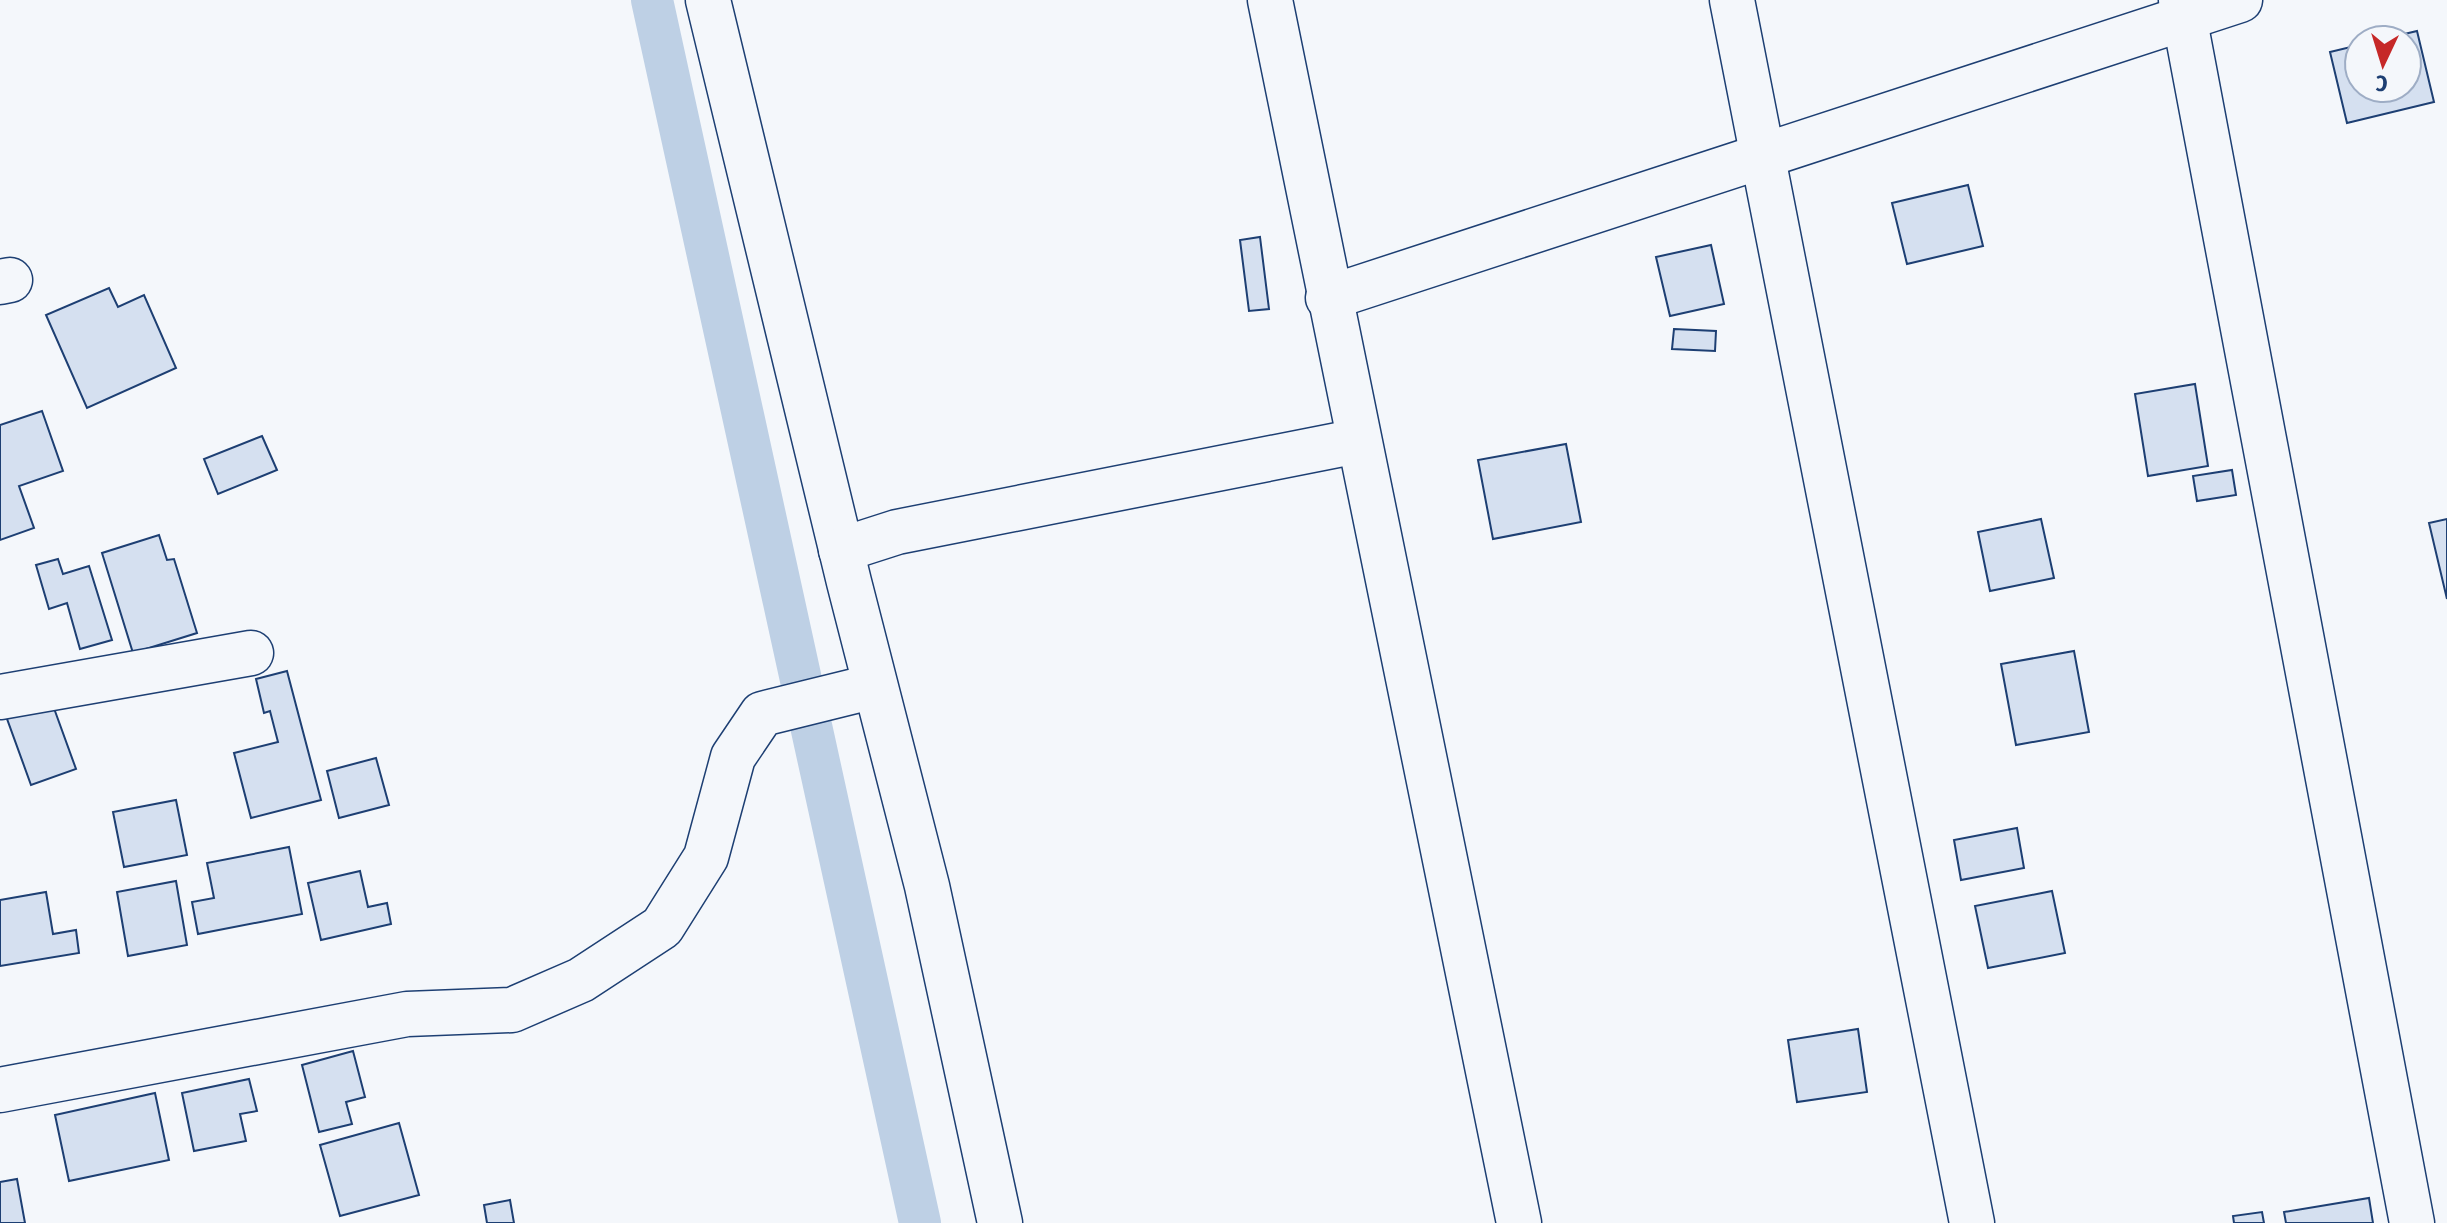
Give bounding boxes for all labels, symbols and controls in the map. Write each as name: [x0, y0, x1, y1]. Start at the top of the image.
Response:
north arrow: [2343, 24, 2423, 104]
text: С: [2374, 70, 2388, 97]

